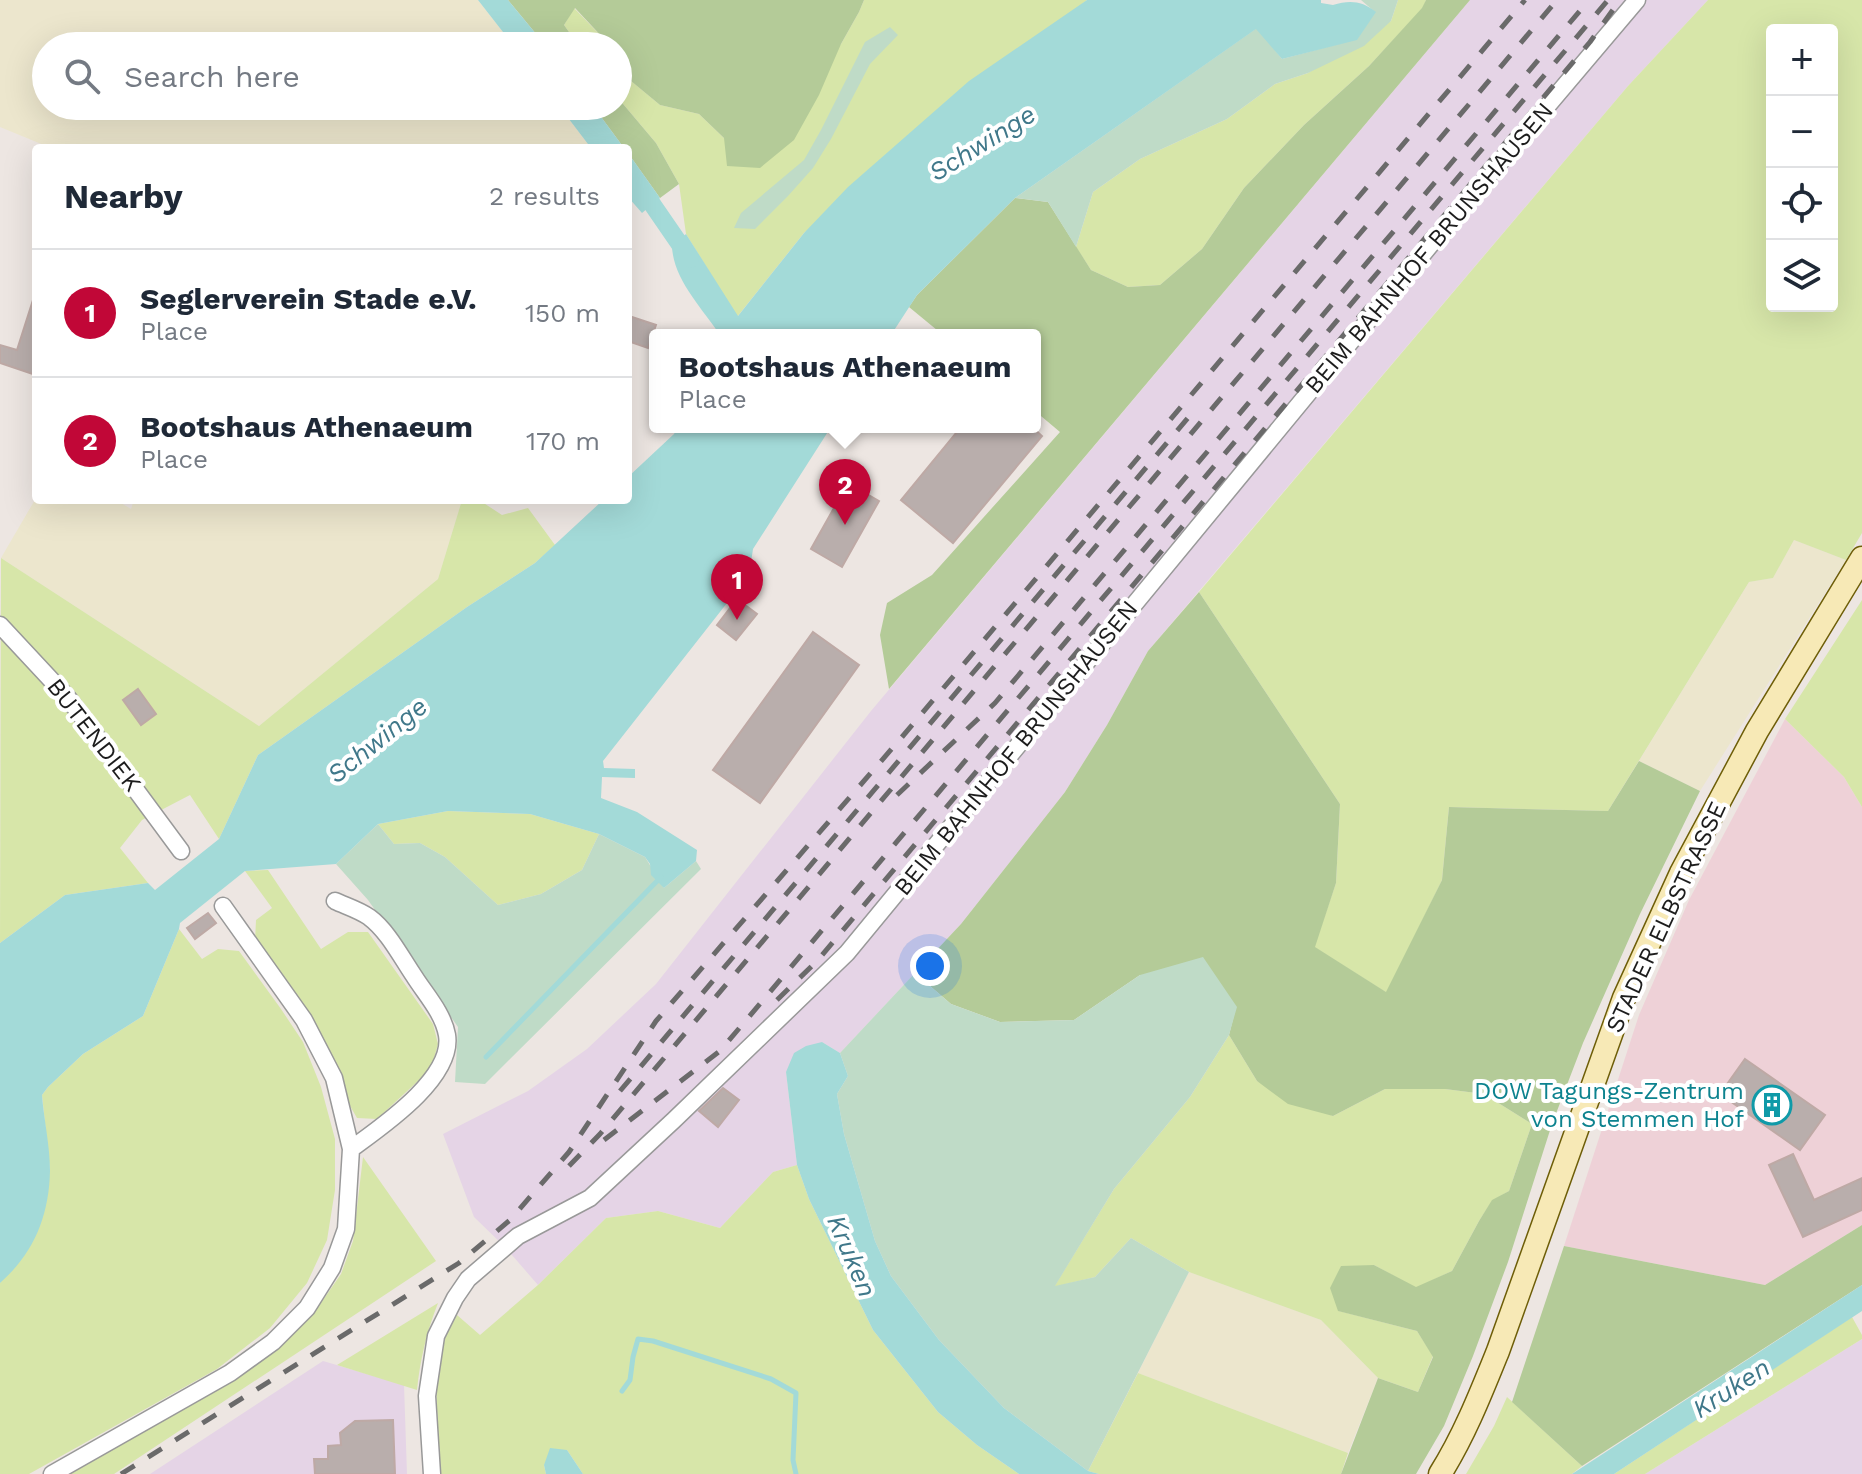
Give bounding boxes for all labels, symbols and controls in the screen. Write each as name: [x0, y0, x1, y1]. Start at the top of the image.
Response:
map controls: [1766, 24, 1838, 312]
button: +: [1766, 24, 1838, 96]
search box: [32, 32, 632, 120]
icon: search: [60, 54, 104, 98]
text: Search here: [124, 59, 300, 94]
button: −: [1766, 96, 1838, 168]
street label: BEIM BAHNHOF BRUNSHAUSEN: [1299, 97, 1559, 399]
water label: Schwinge: [923, 99, 1041, 187]
button: locate: [1766, 168, 1838, 240]
text: Nearby: [64, 176, 183, 216]
text: 2 results: [489, 181, 600, 211]
button: layers: [1766, 240, 1838, 312]
text: Seglerverein Stade e.V.: [140, 281, 477, 316]
text: 1: [84, 298, 96, 328]
text: 150 m: [525, 298, 600, 328]
text: Place: [140, 316, 208, 346]
popup: [649, 329, 1041, 433]
text: Bootshaus Athenaeum: [679, 349, 1011, 384]
text: Place: [679, 384, 747, 414]
text: Bootshaus Athenaeum: [140, 409, 473, 444]
text: 2: [82, 426, 98, 456]
text: 170 m: [526, 426, 600, 456]
text: Place: [140, 444, 208, 474]
pin: 2: [819, 459, 871, 525]
pin: 1: [711, 554, 763, 620]
street label: BEIM BAHNHOF BRUNSHAUSEN: [888, 595, 1144, 901]
street label: BUTENDIEK: [41, 673, 147, 797]
water label: Schwinge: [321, 691, 433, 789]
street label: STADER ELBSTRASSE: [1600, 797, 1732, 1037]
your location: [910, 946, 950, 986]
place label: DOW Tagungs-Zentrum von Stemmen Hof: [1474, 1077, 1745, 1133]
building icon: DOW Tagungs-Zentrum von Stemmen Hof: [1751, 1084, 1793, 1126]
water label: Kruken: [821, 1210, 883, 1302]
water label: Kruken: [1687, 1352, 1775, 1424]

